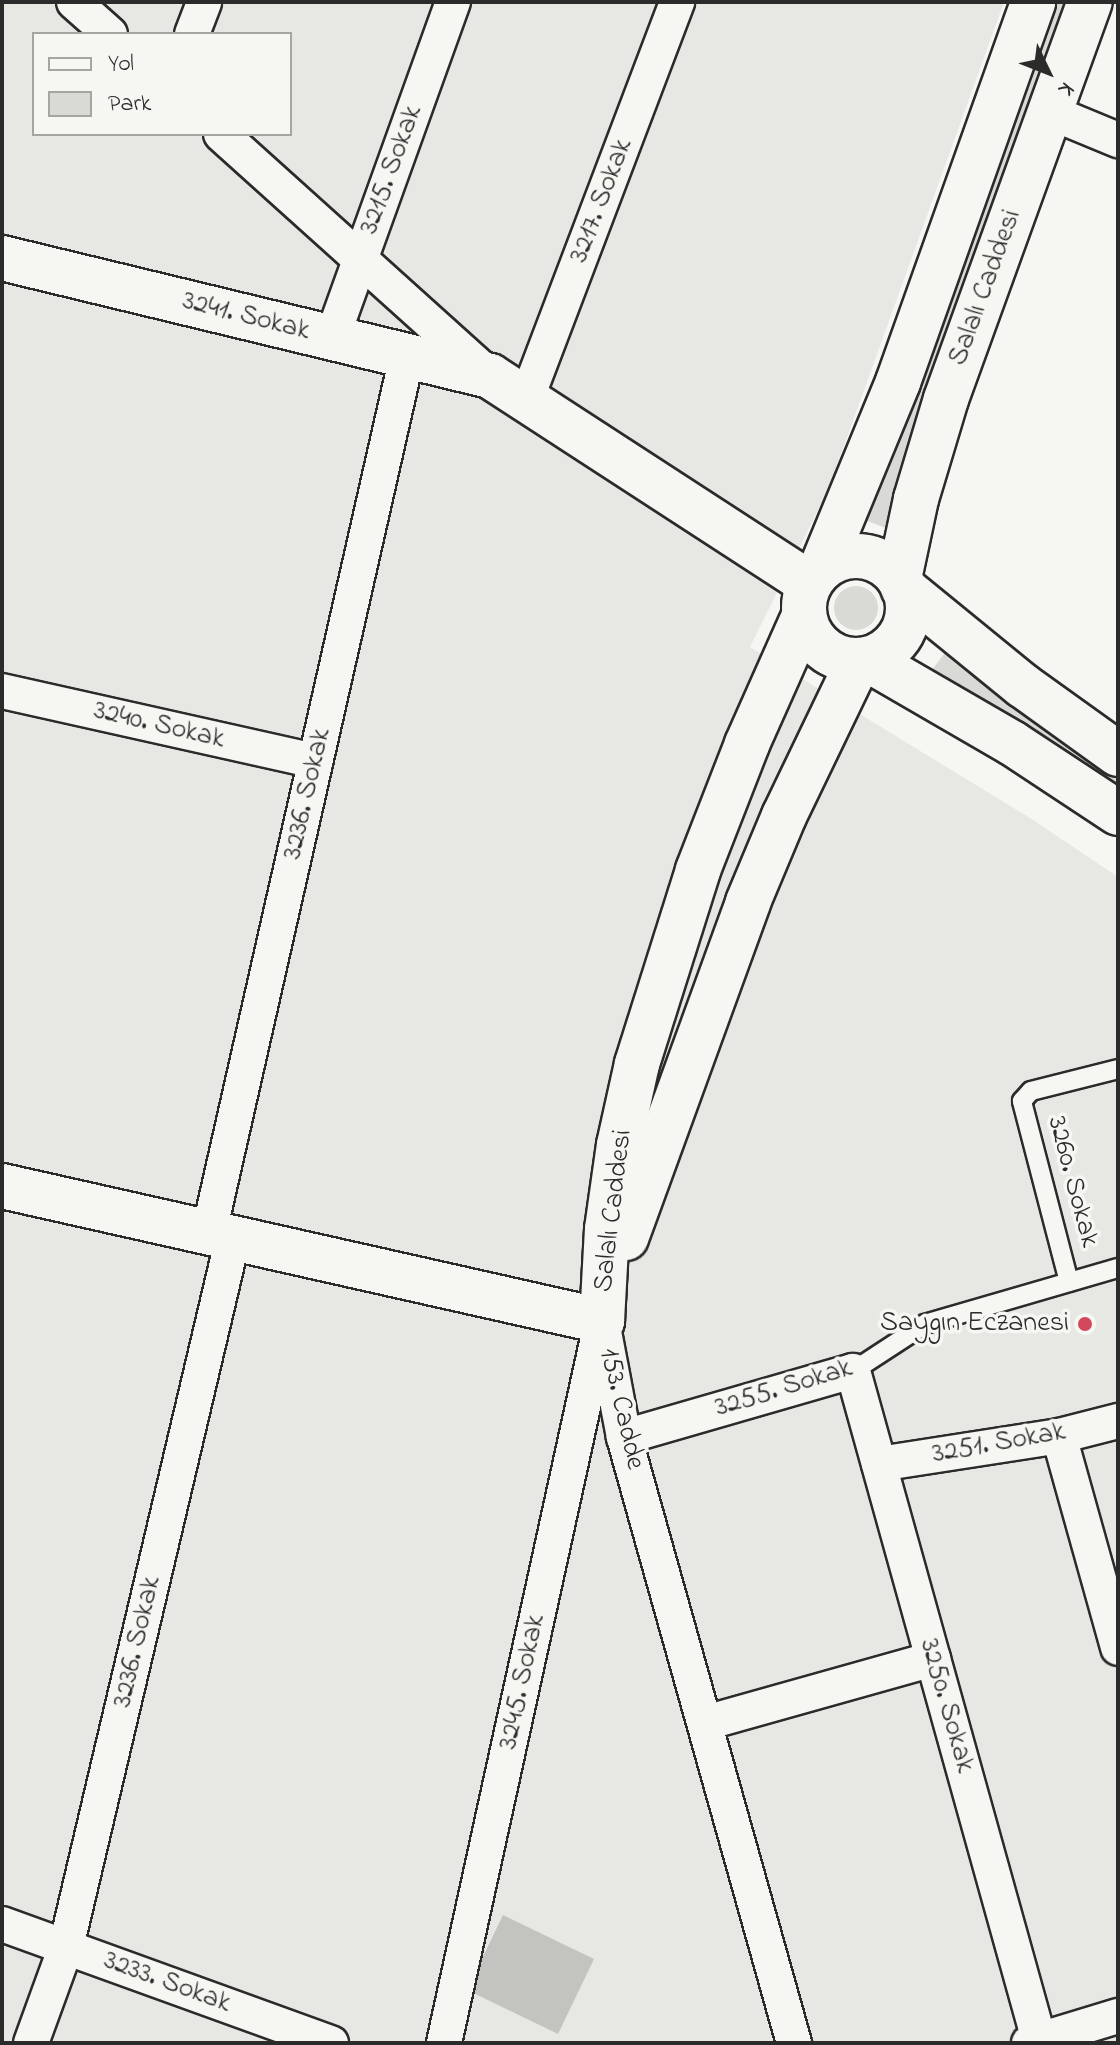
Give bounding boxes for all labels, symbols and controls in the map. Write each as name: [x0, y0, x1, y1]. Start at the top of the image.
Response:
legend: [32, 32, 292, 136]
north arrow: [1008, 32, 1088, 112]
text: Yol: [108, 47, 134, 82]
text: K: [1050, 74, 1081, 103]
text: Park: [108, 87, 151, 122]
street label: 3215. Sokak: [353, 101, 431, 239]
street label: 3217. Sokak: [563, 134, 641, 268]
street label: Salalı Caddesi: [942, 205, 1030, 371]
street label: 3241. Sokak: [179, 285, 313, 349]
street label: 3240. Sokak: [90, 695, 228, 757]
street label: 3236. Sokak: [277, 725, 339, 863]
street label: 3260. Sokak: [1038, 1113, 1106, 1251]
street label: Salalı Caddesi: [587, 1128, 641, 1294]
place label: Saygın Eczanesi: [880, 1307, 1069, 1341]
marker: Saygın Eczanesi: [1076, 1315, 1094, 1333]
street label: 153. Cadde: [591, 1345, 651, 1473]
street label: 3255. Sokak: [711, 1352, 857, 1426]
street label: 3251. Sokak: [930, 1416, 1068, 1472]
street label: 3236. Sokak: [107, 1573, 169, 1711]
street label: 3245. Sokak: [492, 1611, 554, 1753]
street label: 3250. Sokak: [911, 1635, 981, 1777]
street label: 3233. Sokak: [99, 1945, 235, 2021]

